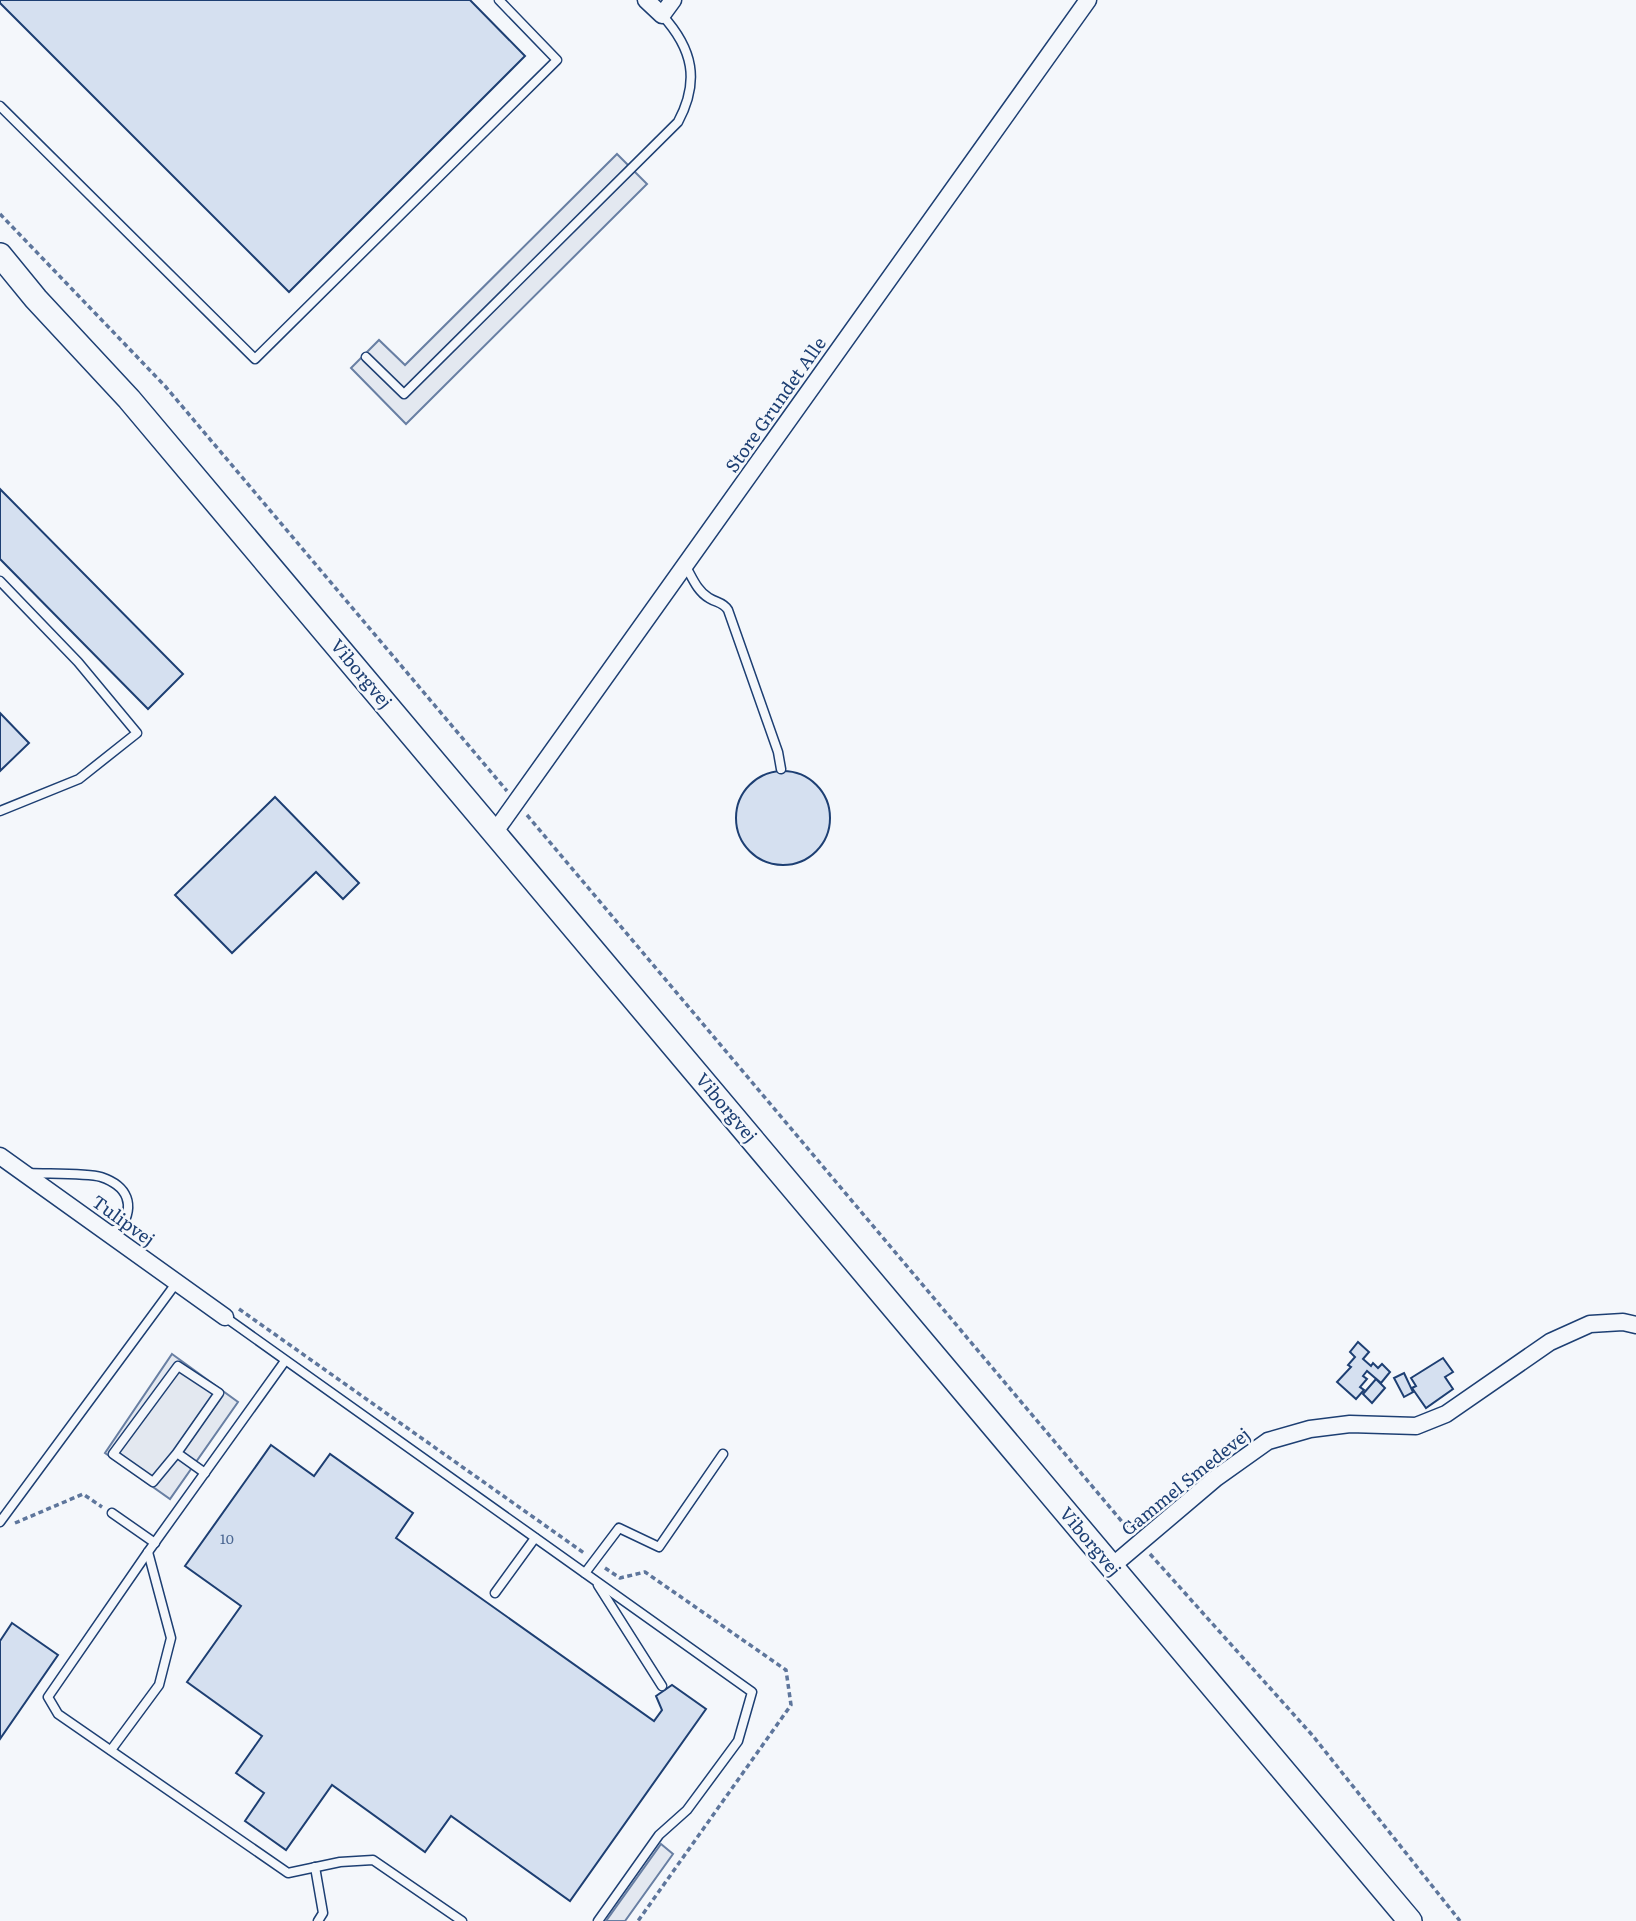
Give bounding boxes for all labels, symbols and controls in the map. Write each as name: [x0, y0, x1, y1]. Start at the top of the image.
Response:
street label: Store Grundet Alle: [718, 331, 832, 477]
street label: Viborgvej: [325, 632, 399, 714]
street label: Viborgvej: [690, 1066, 764, 1148]
street label: Tulipvej: [87, 1188, 161, 1252]
street label: Gammel Smedevej: [1115, 1420, 1255, 1541]
street label: Viborgvej: [1054, 1500, 1128, 1582]
house number: 10: [220, 1528, 234, 1548]

